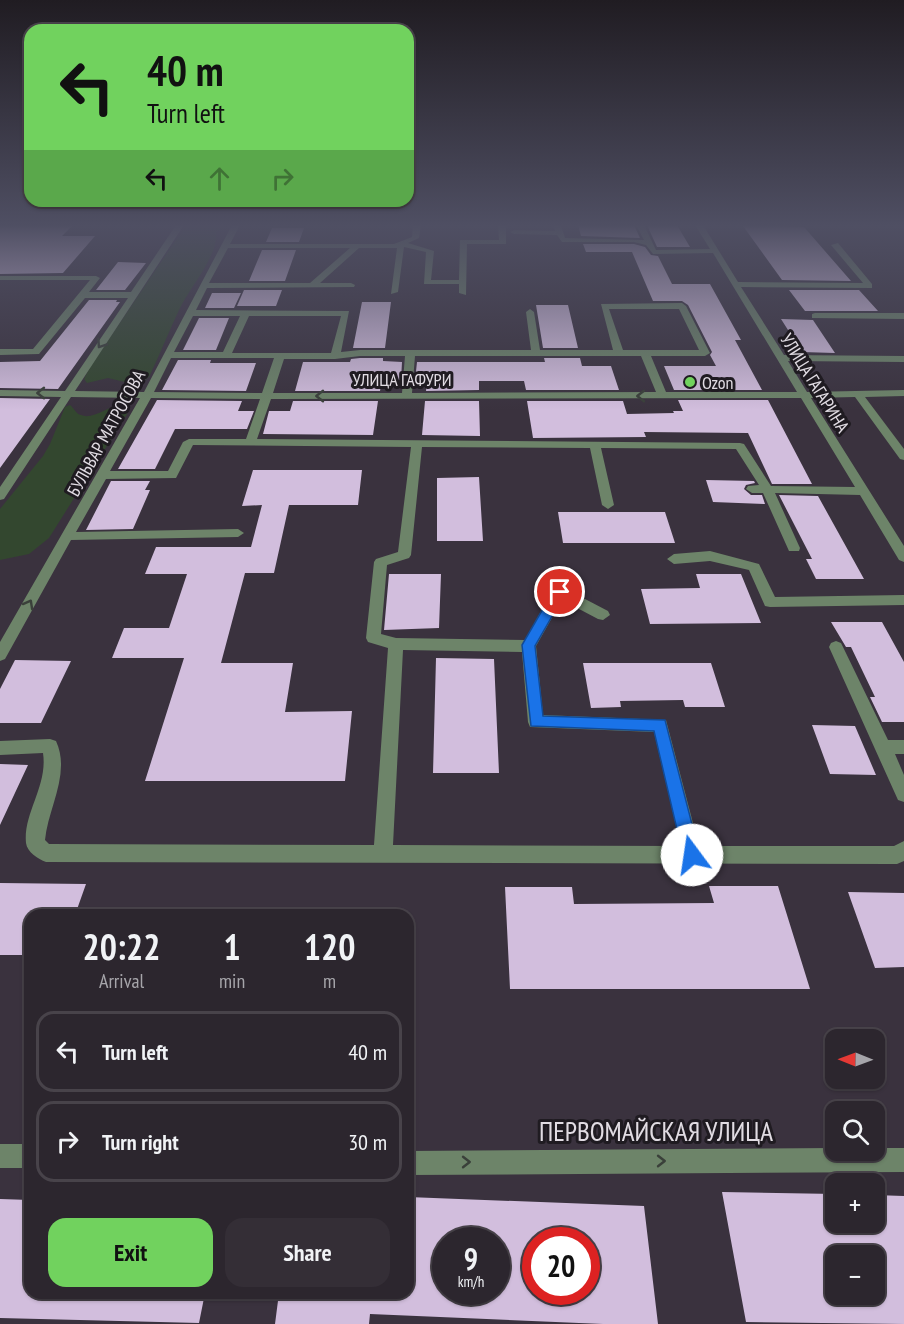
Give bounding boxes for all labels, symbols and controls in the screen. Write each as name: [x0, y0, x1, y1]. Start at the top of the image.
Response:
text: 40 m: [147, 43, 224, 98]
icon: left: [48, 48, 126, 126]
text: Turn left: [147, 96, 225, 130]
icon: left: [140, 162, 173, 195]
icon: ahead: [203, 162, 236, 195]
icon: right: [266, 162, 299, 195]
street label: УЛИЦА ГАГАРИНА: [775, 329, 855, 437]
one-way arrow: [97, 337, 108, 348]
street label: БУЛЬВАР МАТРОСОВА: [62, 365, 150, 500]
street label: УЛИЦА ГАФУРИ: [353, 368, 451, 391]
place label: Ozon: [702, 371, 734, 394]
marker: Ozon: [683, 375, 697, 389]
one-way arrow: [36, 387, 45, 399]
one-way arrow: [315, 390, 324, 402]
one-way arrow: [636, 390, 645, 402]
pin: [534, 566, 585, 617]
icon: arrive: [543, 575, 576, 608]
one-way arrow: [22, 600, 33, 610]
position arrow: [660, 823, 724, 887]
text: 20:22: [83, 923, 160, 970]
text: 1: [223, 923, 241, 970]
text: 120: [304, 923, 355, 970]
text: Arrival: [99, 968, 144, 994]
text: min: [219, 968, 245, 994]
text: m: [323, 968, 336, 994]
north arrow: [825, 1029, 885, 1089]
map controls: [825, 1029, 885, 1305]
icon: left: [51, 1035, 84, 1068]
text: Turn left: [102, 1038, 168, 1066]
text: 40 m: [348, 1038, 387, 1066]
button: search: [825, 1101, 885, 1161]
street label: ПЕРВОМАЙСКАЯ УЛИЦА: [539, 1114, 773, 1148]
icon: right: [51, 1125, 84, 1158]
text: Turn right: [102, 1128, 179, 1156]
text: 30 m: [348, 1128, 387, 1156]
one-way arrow: [657, 1155, 666, 1167]
one-way arrow: [462, 1156, 471, 1169]
button: +: [825, 1173, 885, 1233]
button: Exit: [48, 1218, 213, 1287]
button: Share: [225, 1218, 390, 1287]
speed limit sign: 20: [522, 1227, 600, 1305]
text: 9: [464, 1239, 478, 1278]
button: −: [825, 1245, 885, 1305]
text: km/h: [458, 1272, 484, 1291]

